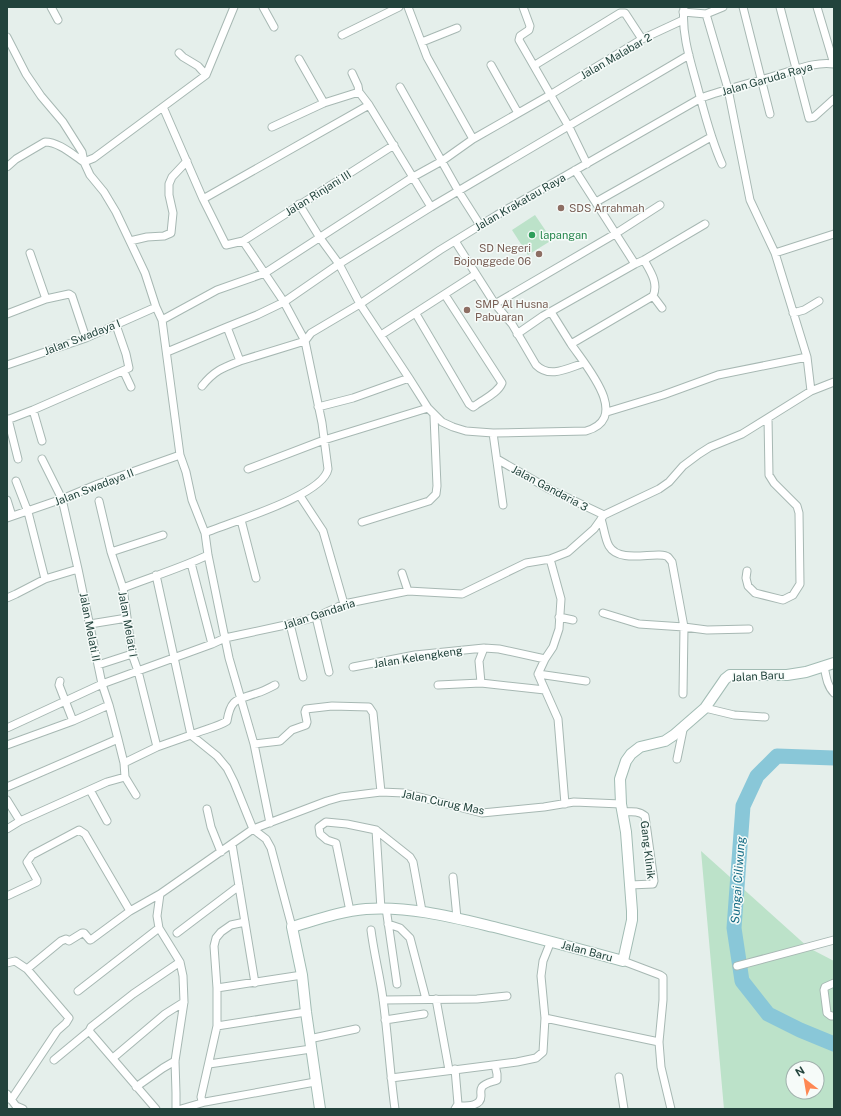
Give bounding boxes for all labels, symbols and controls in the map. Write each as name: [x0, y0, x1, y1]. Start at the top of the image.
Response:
street label: Jalan Malabar 2: [578, 31, 654, 81]
street label: Jalan Garuda Raya: [720, 60, 814, 98]
street label: Jalan Rinjani III: [283, 168, 353, 218]
street label: Jalan Krakatau Raya: [473, 171, 567, 233]
place label: SDS Arrahmah: [569, 202, 645, 214]
marker: SDS Arrahmah: [556, 203, 566, 213]
place label: lapangan: [540, 229, 587, 241]
marker: lapangan: [527, 230, 537, 240]
place label: SD Negeri Bojonggede 06: [453, 242, 531, 267]
marker: SD Negeri Bojonggede 06: [534, 249, 544, 259]
place label: SMP Al Husna Pabuaran: [475, 298, 548, 323]
marker: SMP Al Husna Pabuaran: [462, 305, 472, 315]
street label: Jalan Swadaya I: [42, 317, 122, 357]
street label: Jalan Gandaria 3: [510, 463, 590, 513]
street label: Jalan Swadaya II: [53, 466, 135, 508]
street label: Jalan Melati I: [116, 590, 140, 658]
street label: Jalan Melati II: [77, 592, 103, 662]
street label: Jalan Gandaria: [281, 597, 357, 631]
street label: Jalan Kelengkeng: [373, 644, 464, 670]
street label: Jalan Baru: [731, 669, 785, 683]
street label: Jalan Curug Mas: [401, 787, 486, 817]
street label: Gang Klinik: [638, 820, 658, 880]
water label: Sungai Ciliwung: [728, 835, 748, 924]
street label: Jalan Baru: [560, 938, 614, 964]
north arrow: [785, 1060, 825, 1100]
text: N: [793, 1064, 807, 1079]

